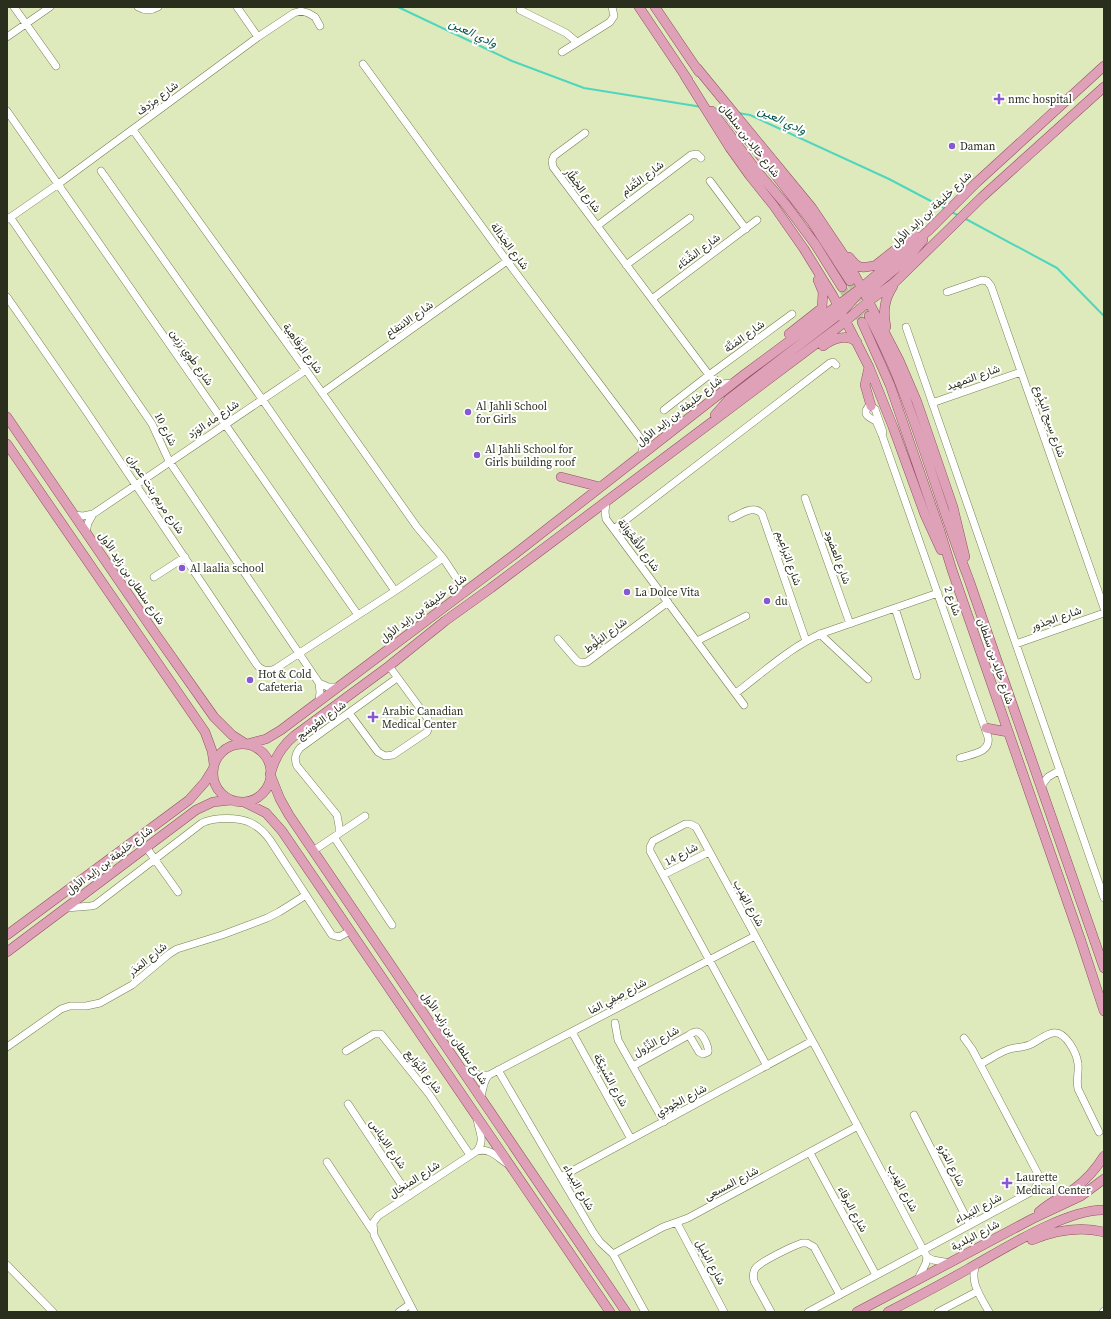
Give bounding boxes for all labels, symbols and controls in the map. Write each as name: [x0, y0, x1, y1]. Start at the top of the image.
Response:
water label: وادي العين: [445, 15, 500, 53]
street label: شارع مِرْدِف: [133, 78, 182, 119]
place label: nmc hospital: [1008, 92, 1072, 107]
marker: nmc hospital: [993, 93, 1005, 105]
street label: شارع خالِد بن سلطان: [716, 100, 783, 181]
water label: وادي العين: [754, 102, 809, 140]
place label: Daman: [960, 139, 996, 154]
marker: Daman: [947, 141, 957, 151]
street label: شارع التَّمَام: [618, 157, 667, 199]
street label: شارع الخِطَّار: [560, 164, 605, 216]
street label: شارع خليفة بن زايد الأول: [888, 168, 975, 251]
street label: شارع الجَدَالَة: [487, 220, 532, 273]
street label: شارع الشِّتَاء: [673, 229, 724, 273]
street label: شارع الانتفاع: [382, 297, 436, 341]
street label: شارع المَتَّة: [721, 316, 768, 356]
street label: شارع الرَفَاهِية: [279, 320, 326, 377]
street label: شارع طَوِي رَزِين: [165, 326, 217, 390]
street label: شارع التمهيد: [944, 361, 1002, 394]
street label: شارع خليفة بن زايد الأول: [633, 373, 726, 450]
street label: شارع سِيح البِدُوع: [1029, 383, 1069, 460]
street label: شارع ماء الوَرْد: [185, 396, 242, 442]
place label: Al Jahli School for Girls: [476, 399, 547, 427]
marker: Al Jahli School for Girls: [463, 407, 473, 417]
street label: شارع 10: [151, 410, 180, 449]
place label: Al Jahli School for Girls building roof: [485, 442, 576, 470]
marker: Al Jahli School for Girls building roof: [472, 450, 482, 460]
street label: شارع مريم بنت عمران: [123, 452, 188, 537]
street label: شارع الأُقْحُوَانَة: [614, 515, 665, 575]
street label: شارع العضود: [821, 528, 854, 586]
street label: شارع سلطان بن زايد الأول: [95, 529, 168, 628]
street label: شارع البَراعِيم: [772, 529, 805, 588]
place label: Al laalia school: [190, 561, 264, 576]
marker: Al laalia school: [177, 563, 187, 573]
street label: شارع خليفة بن زايد الأول: [377, 571, 470, 646]
street label: شارع 2: [941, 584, 965, 618]
place label: La Dolce Vita: [635, 585, 700, 600]
marker: La Dolce Vita: [622, 587, 632, 597]
place label: du: [775, 594, 788, 609]
marker: du: [762, 596, 772, 606]
street label: شارع الجذور: [1028, 603, 1084, 634]
street label: شارع البَلُّوط: [579, 612, 630, 657]
street label: شارع خالِد بن سلطان: [974, 616, 1017, 707]
place label: Hot & Cold Cafeteria: [258, 667, 312, 695]
marker: Hot & Cold Cafeteria: [245, 675, 255, 685]
street label: شارع العُوسَج: [293, 697, 349, 743]
place label: Arabic Canadian Medical Center: [382, 704, 464, 732]
marker: Arabic Canadian Medical Center: [367, 711, 379, 723]
street label: شارع خليفة بن زايد الأول: [63, 823, 156, 898]
street label: شارع 14: [662, 839, 701, 869]
street label: شارع الهَدِب: [730, 877, 768, 930]
street label: شارع المَدَر: [124, 939, 170, 980]
street label: شارع صِفِي المَا: [585, 975, 650, 1020]
street label: شارع سلطان بن زايد الأول: [418, 989, 491, 1088]
street label: شارع النِّزُول: [631, 1023, 682, 1060]
street label: شارع النِّوَايِع: [401, 1046, 446, 1097]
street label: شارع السِّبِيْكَة: [589, 1051, 632, 1110]
street label: شارع الجُودِي: [653, 1081, 711, 1122]
street label: شارع الايناس: [366, 1117, 410, 1172]
street label: شارع المَرْو: [935, 1141, 969, 1189]
street label: شارع المنخال: [386, 1157, 443, 1201]
street label: شارع البَيداء: [559, 1161, 598, 1213]
street label: شارع الهَدِب: [884, 1162, 921, 1215]
street label: شارع المسعى: [701, 1163, 761, 1204]
place label: Laurette Medical Center: [1016, 1170, 1091, 1198]
marker: Laurette Medical Center: [1001, 1177, 1013, 1189]
street label: شارع البرقاء: [834, 1184, 871, 1235]
street label: شارع البَيداء: [952, 1190, 1005, 1227]
street label: شارع البلدية: [948, 1216, 1002, 1254]
street label: شارع البليل: [692, 1237, 729, 1288]

